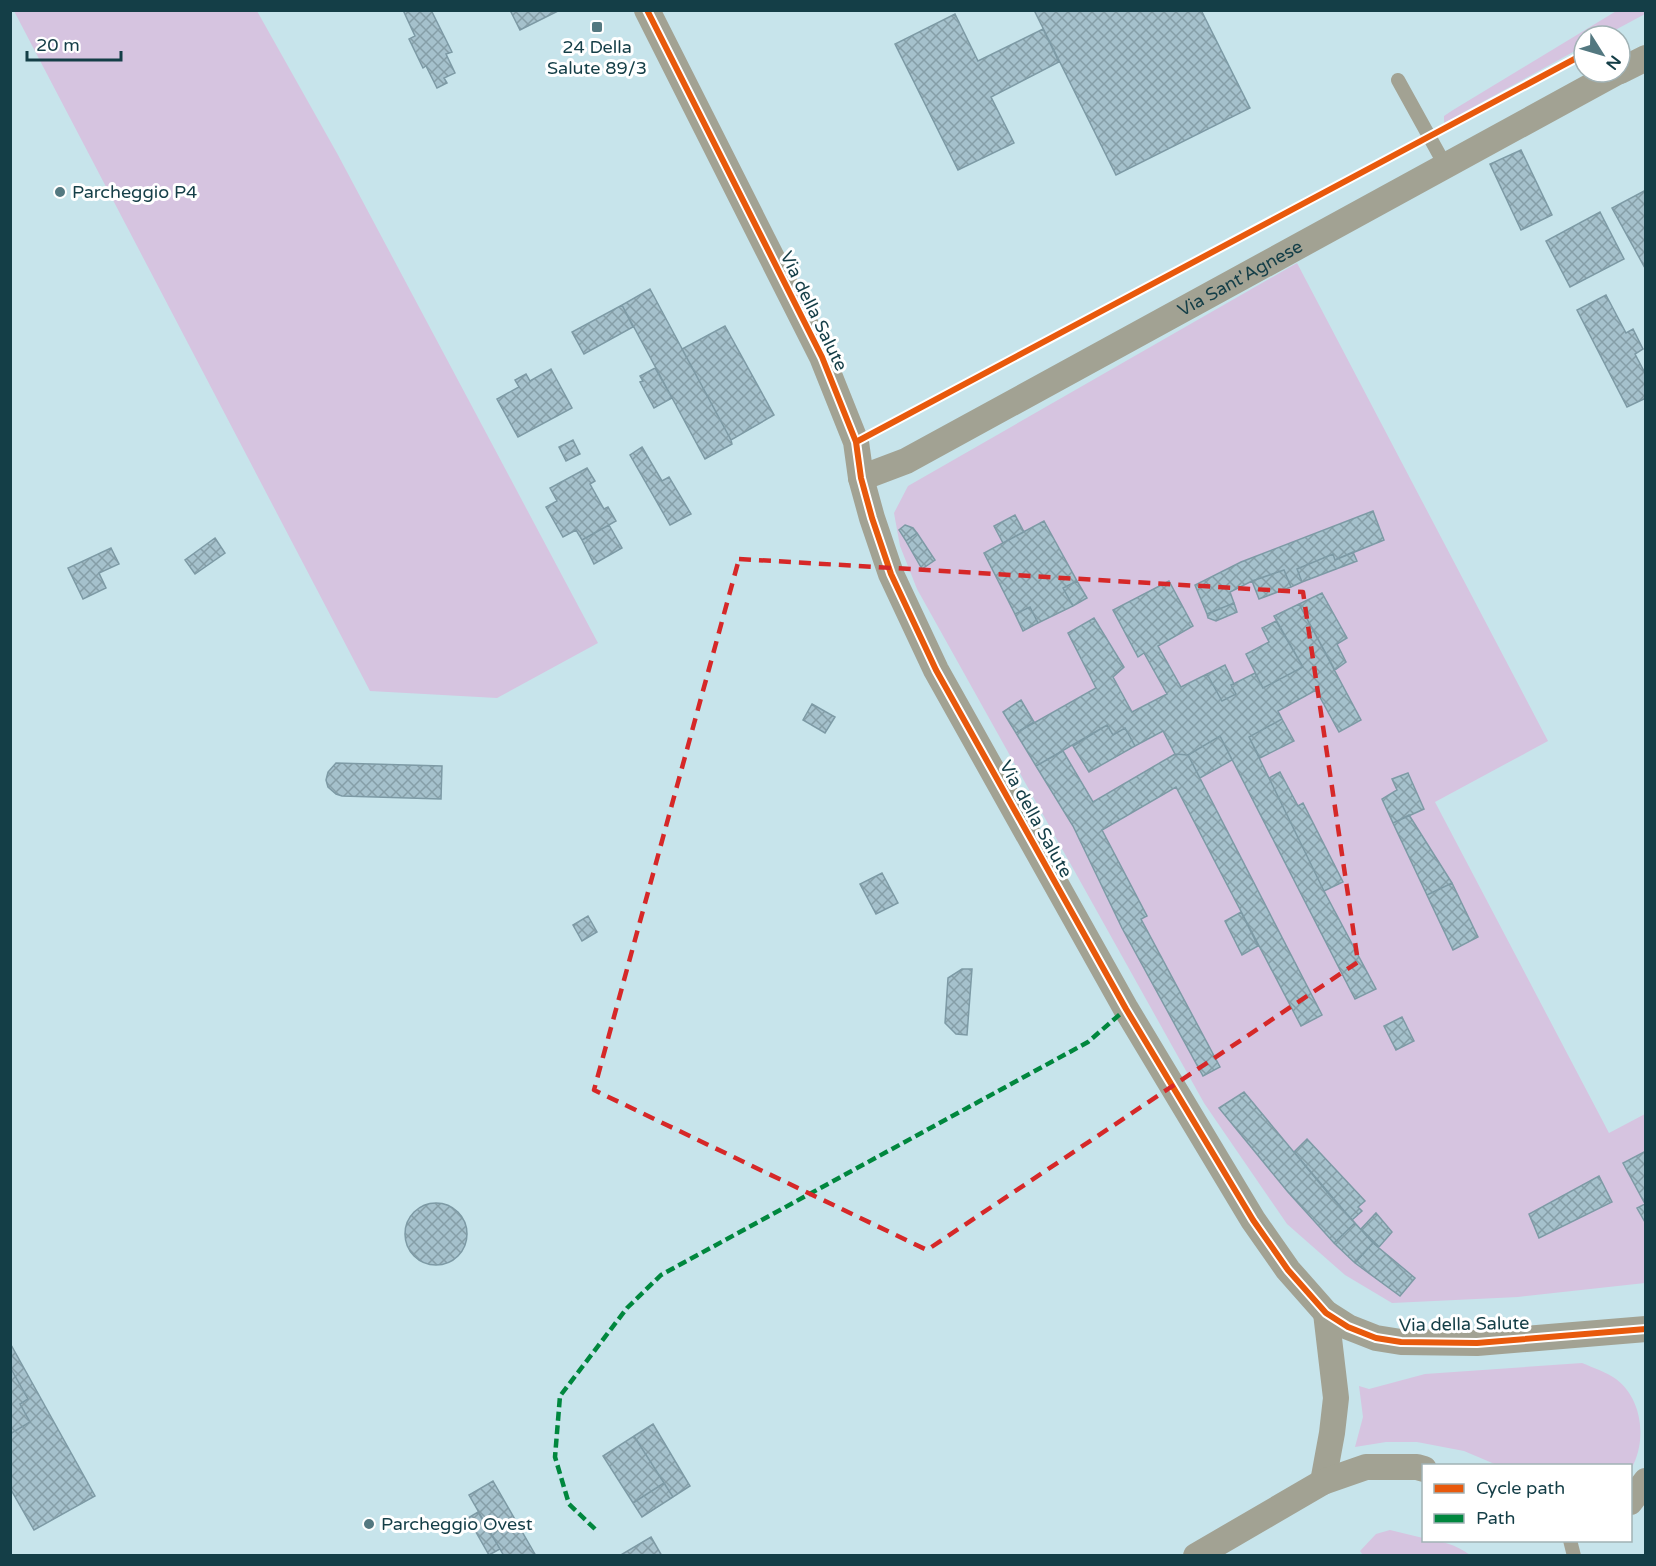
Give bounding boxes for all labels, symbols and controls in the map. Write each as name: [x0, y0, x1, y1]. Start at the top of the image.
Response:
marker: 24 Della Salute 89/3: [590, 20, 604, 34]
scale bar: [27, 24, 122, 62]
north arrow: [1572, 24, 1632, 84]
text: 20 m: [36, 34, 80, 56]
place label: 24 Della Salute 89/3: [547, 36, 647, 79]
text: N: [1601, 51, 1625, 74]
place label: Parcheggio P4: [72, 181, 197, 203]
marker: Parcheggio P4: [53, 185, 67, 199]
street label: Via Sant'Agnese: [1174, 235, 1306, 321]
street label: Via della Salute: [776, 248, 852, 374]
street label: Via della Salute: [995, 757, 1077, 881]
street label: Via della Salute: [1399, 1312, 1529, 1336]
legend: [1422, 1464, 1632, 1542]
text: Cycle path: [1476, 1477, 1565, 1499]
text: Path: [1476, 1507, 1515, 1529]
place label: Parcheggio Ovest: [381, 1513, 533, 1535]
marker: Parcheggio Ovest: [362, 1517, 376, 1531]

